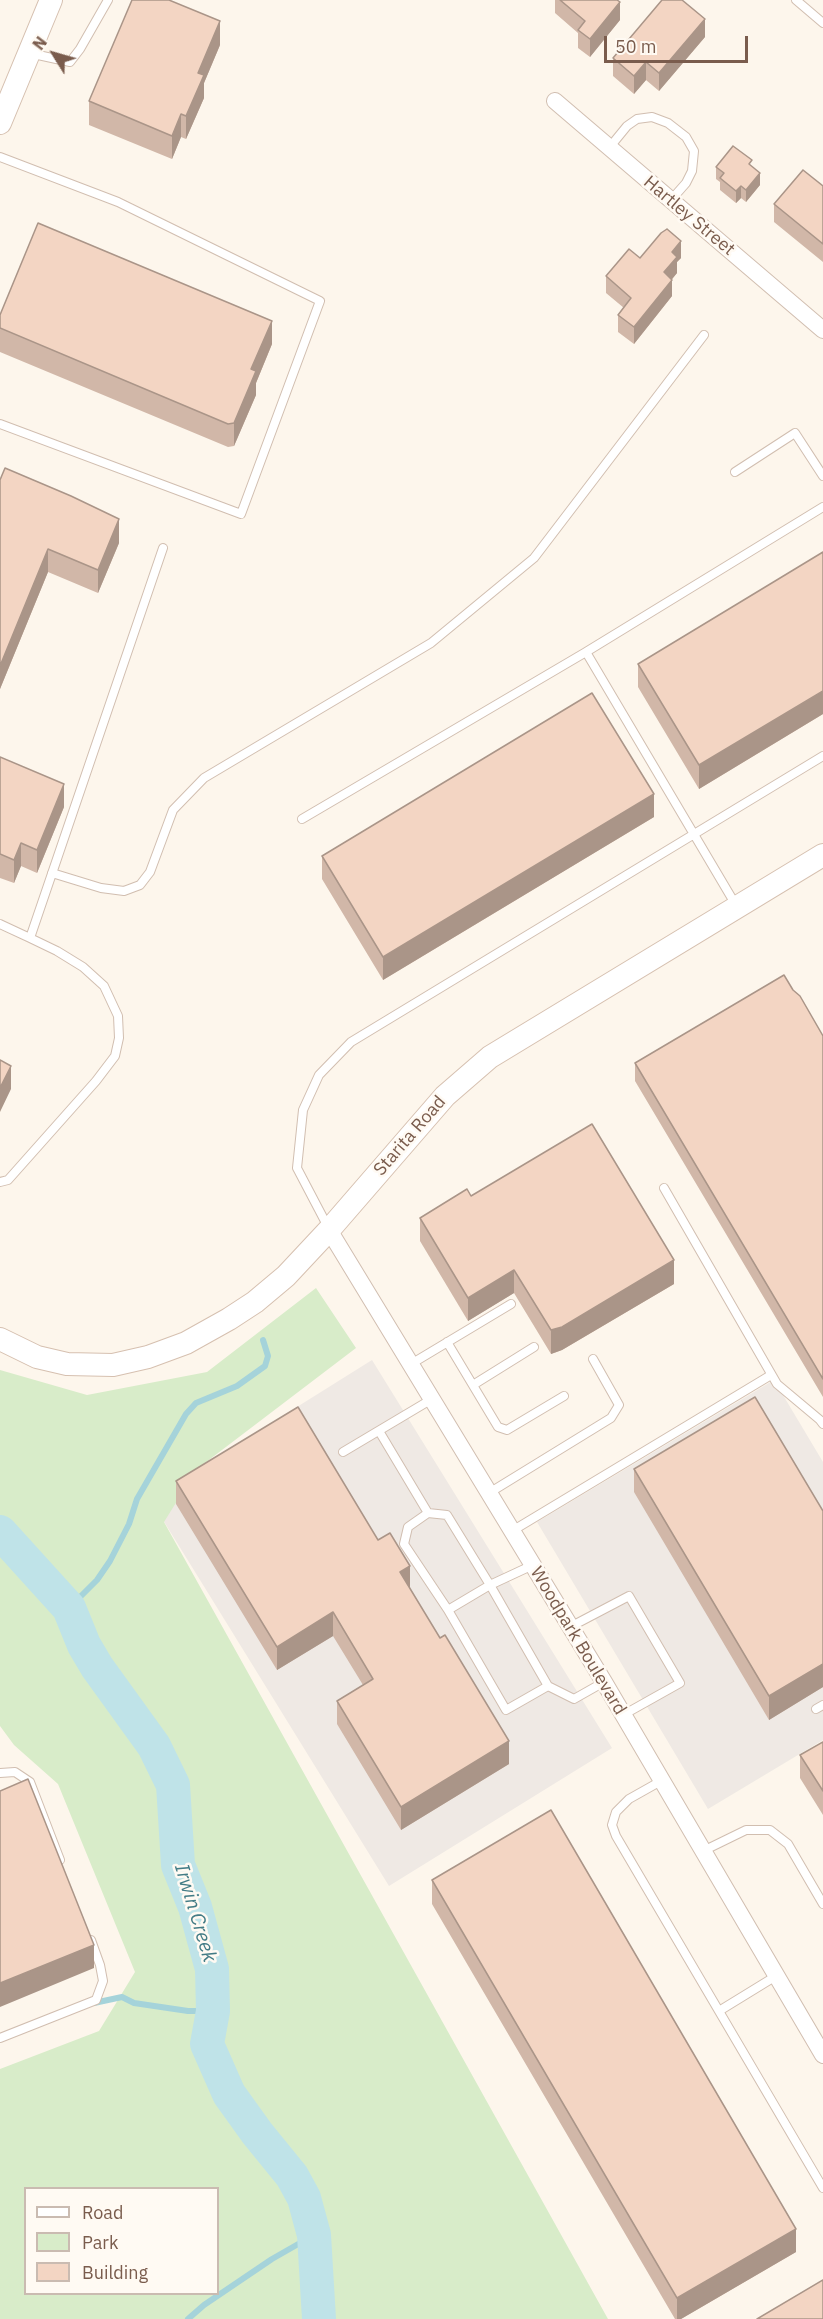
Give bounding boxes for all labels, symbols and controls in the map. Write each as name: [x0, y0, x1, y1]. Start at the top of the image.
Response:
north arrow: [24, 24, 84, 84]
scale bar: [607, 24, 751, 62]
text: N: [28, 33, 51, 54]
text: 50 m: [615, 35, 657, 58]
street label: Hartley Street: [639, 172, 739, 260]
street label: Starita Road: [369, 1092, 451, 1180]
street label: Woodpark Boulevard: [525, 1563, 631, 1719]
water label: Irwin Creek: [169, 1861, 221, 1965]
legend: [24, 2187, 219, 2295]
text: Road: [82, 2201, 123, 2224]
text: Park: [82, 2231, 118, 2254]
text: Building: [82, 2261, 148, 2284]

